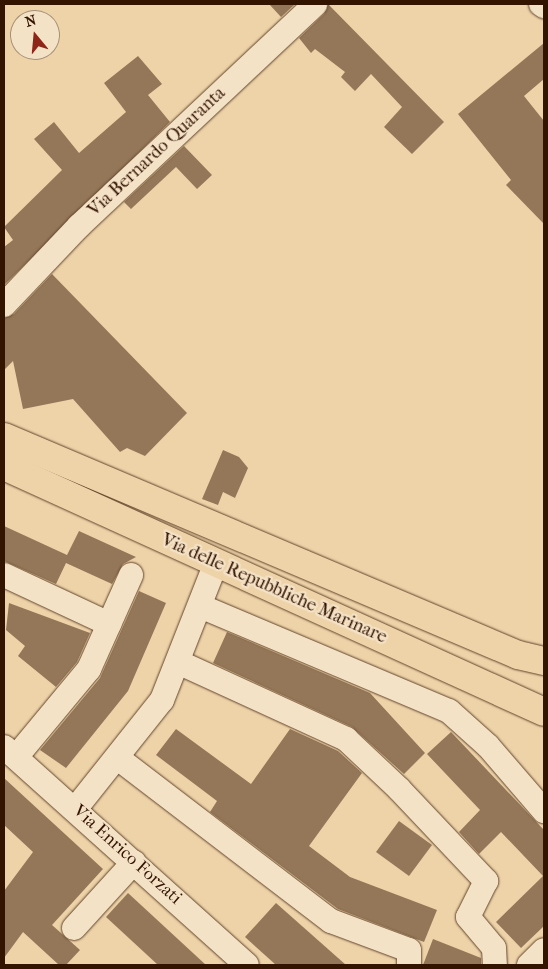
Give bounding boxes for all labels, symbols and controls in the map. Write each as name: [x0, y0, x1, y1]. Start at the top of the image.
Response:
north arrow: [10, 10, 60, 60]
text: N: [23, 11, 38, 31]
street label: Via Bernardo Quaranta: [84, 83, 230, 221]
street label: Via delle Repubbliche Marinare: [158, 529, 390, 649]
street label: Via Enrico Forzati: [68, 801, 186, 909]

